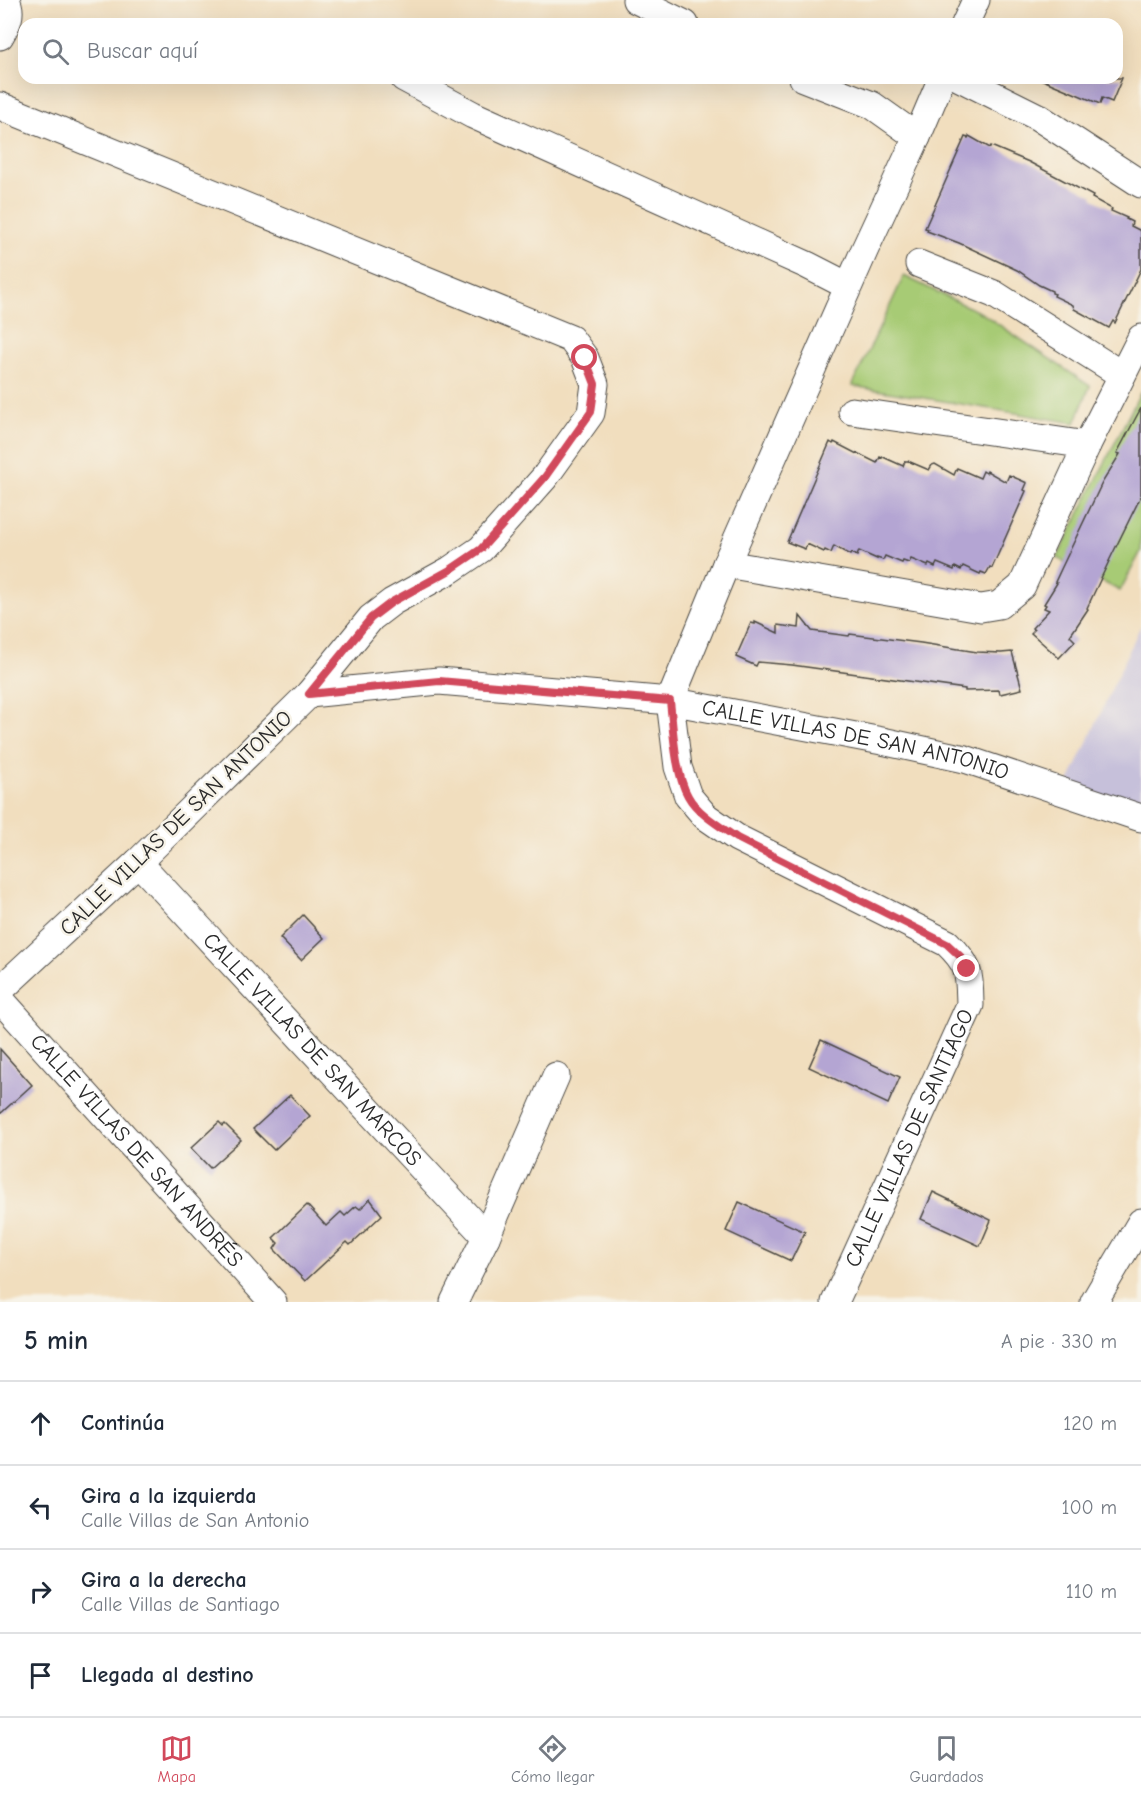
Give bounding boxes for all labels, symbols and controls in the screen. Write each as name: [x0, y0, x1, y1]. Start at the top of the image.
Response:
search box: [18, 18, 1123, 84]
icon: search: [39, 35, 72, 68]
text: Buscar aquí: [87, 38, 198, 64]
route start: [571, 344, 597, 370]
street label: CALLE VILLAS DE SAN ANTONIO: [700, 694, 1012, 786]
street label: CALLE VILLAS DE SAN ANTONIO: [54, 705, 298, 941]
street label: CALLE VILLAS DE SAN MARCOS: [197, 927, 427, 1172]
route end: [953, 955, 979, 981]
street label: CALLE VILLAS DE SANTIAGO: [840, 1005, 979, 1271]
street label: CALLE VILLAS DE SAN ANDRÉS: [25, 1029, 248, 1272]
text: 5 min: [24, 1326, 88, 1356]
text: A pie · 330 m: [1001, 1330, 1117, 1353]
icon: ahead: [24, 1407, 57, 1440]
text: Continúa: [81, 1410, 165, 1436]
text: 120 m: [1063, 1412, 1117, 1435]
text: Gira a la izquierda: [81, 1483, 256, 1509]
icon: left: [24, 1491, 57, 1524]
text: 100 m: [1062, 1496, 1117, 1519]
text: Calle Villas de San Antonio: [81, 1509, 309, 1532]
text: Gira a la derecha: [81, 1567, 247, 1593]
icon: right: [24, 1575, 57, 1608]
text: 110 m: [1066, 1580, 1117, 1603]
text: Calle Villas de Santiago: [81, 1593, 280, 1616]
icon: arrive: [24, 1659, 57, 1692]
text: Llegada al destino: [81, 1662, 254, 1688]
tab: Mapa: [158, 1732, 196, 1786]
tab: Cómo llegar: [511, 1732, 594, 1786]
tab: Guardados: [909, 1732, 983, 1786]

